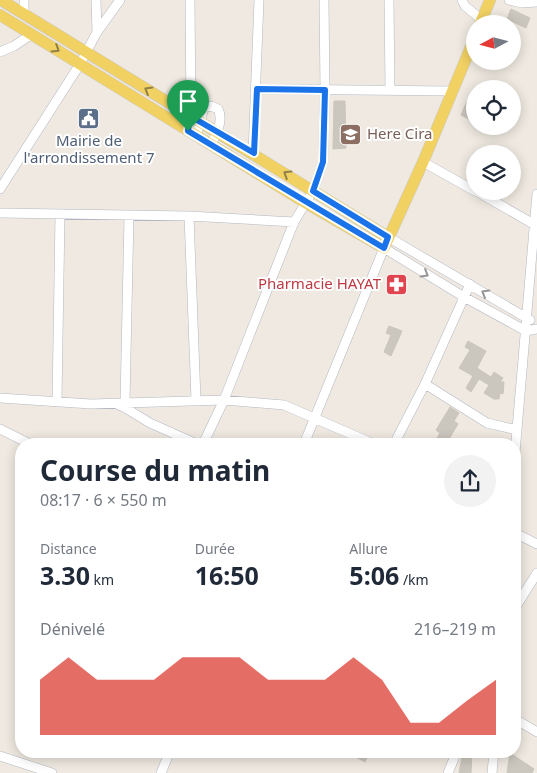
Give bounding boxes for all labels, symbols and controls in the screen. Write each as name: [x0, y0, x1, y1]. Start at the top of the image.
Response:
north arrow: [466, 15, 521, 70]
map controls: [466, 15, 521, 200]
one-way arrow: [51, 43, 60, 53]
pin: [167, 80, 209, 131]
button: locate: [466, 80, 521, 135]
one-way arrow: [145, 86, 154, 96]
icon: arrive: [174, 87, 202, 115]
public building icon: Mairie de l'arrondissement 7: [77, 106, 101, 130]
school or university icon: Here Cira: [339, 122, 363, 146]
place label: Here Cira: [367, 123, 433, 143]
place label: Mairie de l'arrondissement 7: [23, 130, 155, 167]
button: layers: [466, 145, 521, 200]
one-way arrow: [283, 171, 292, 181]
one-way arrow: [420, 267, 429, 277]
pharmacy icon: Pharmacie HAYAT: [385, 272, 409, 296]
place label: Pharmacie HAYAT: [258, 273, 382, 293]
one-way arrow: [482, 290, 491, 300]
text: Course du matin: [40, 451, 270, 489]
button: share: [444, 455, 496, 507]
text: 08:17 · 6 × 550 m: [40, 489, 167, 511]
text: Distance: [40, 539, 97, 558]
text: Durée: [195, 539, 235, 558]
text: Allure: [349, 539, 388, 558]
text: 3.30: [40, 558, 90, 592]
text: 16:50: [195, 558, 259, 592]
text: 5:06: [349, 558, 399, 592]
text: km: [90, 570, 114, 589]
text: /km: [399, 570, 429, 589]
text: Dénivelé: [40, 618, 105, 640]
text: 216–219 m: [414, 618, 496, 640]

